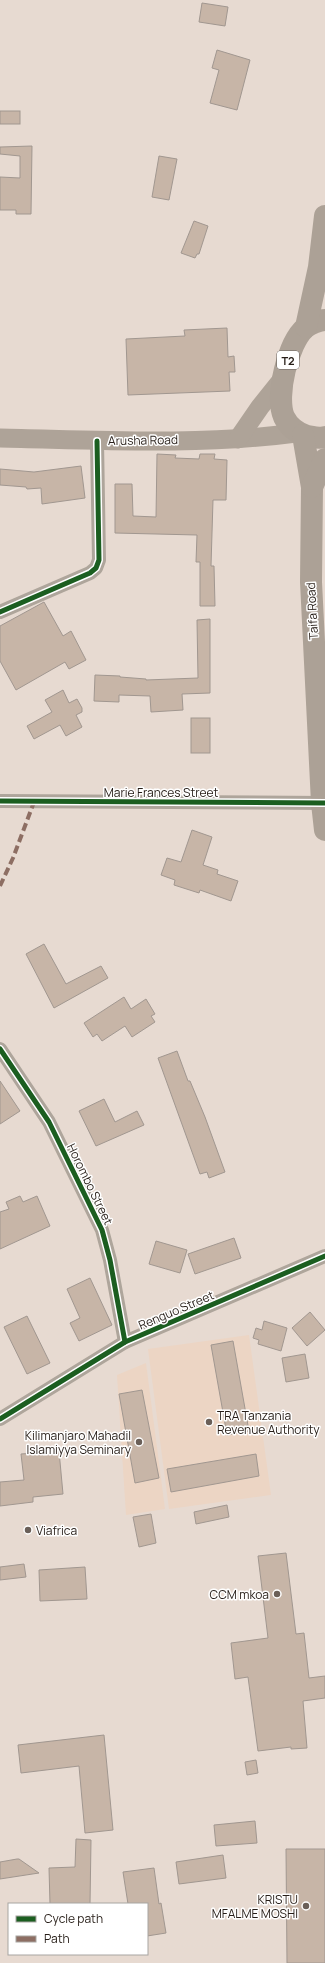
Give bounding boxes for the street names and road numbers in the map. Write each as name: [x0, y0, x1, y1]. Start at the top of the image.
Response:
road number: T2: [277, 351, 299, 369]
street label: Arusha Road: [108, 431, 178, 449]
street label: Taifa Road: [302, 582, 322, 640]
street label: Marie Frances Street: [104, 784, 218, 801]
street label: Horombo Street: [63, 1140, 117, 1228]
street label: Renguo Street: [136, 1286, 217, 1334]

